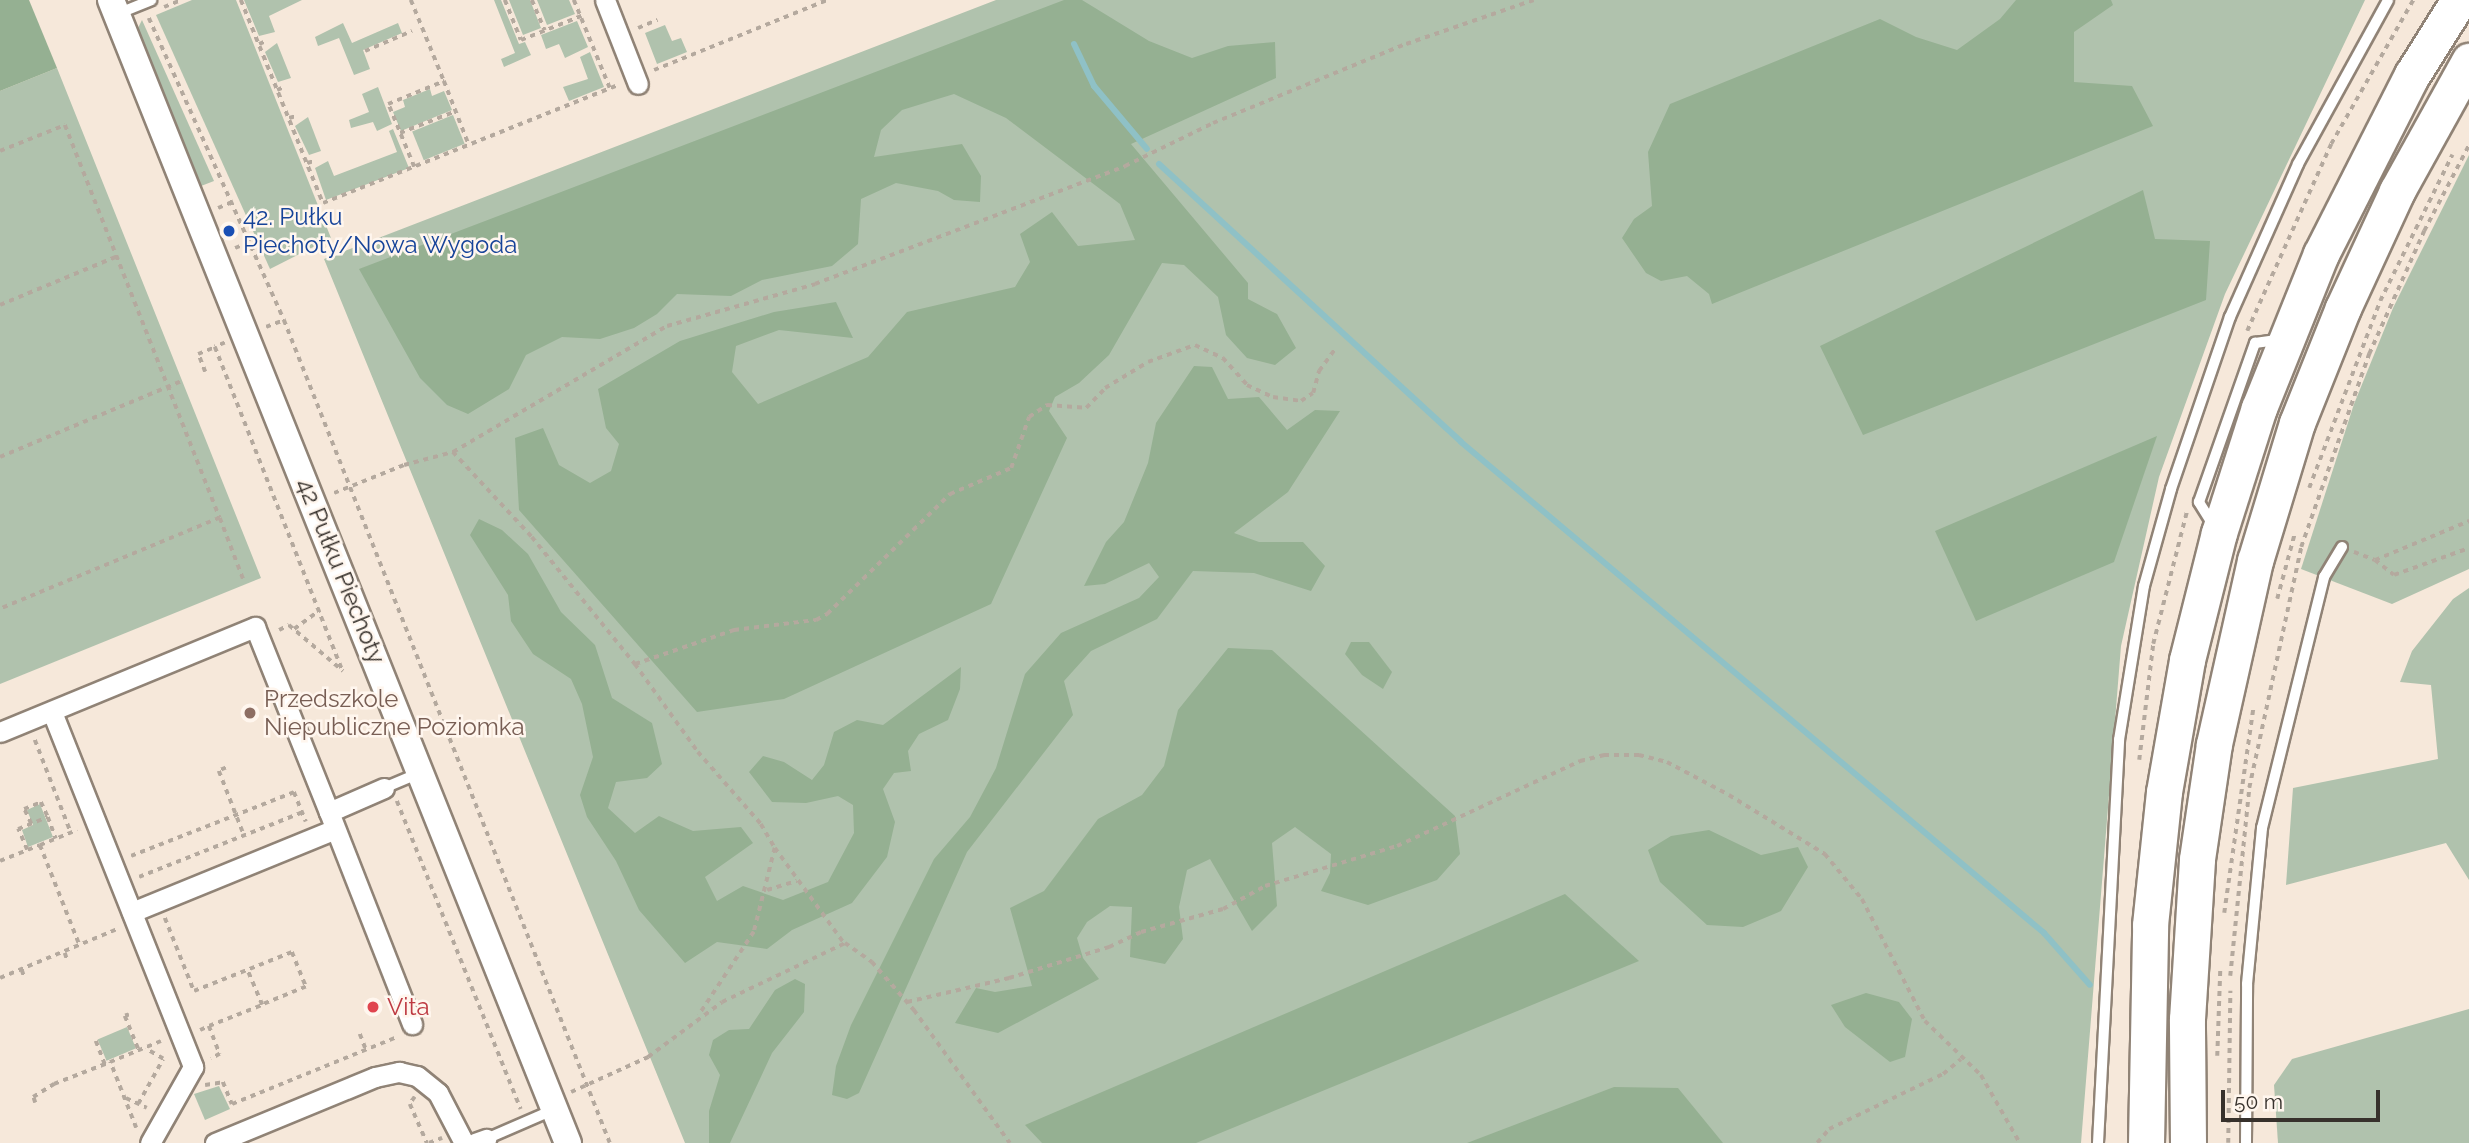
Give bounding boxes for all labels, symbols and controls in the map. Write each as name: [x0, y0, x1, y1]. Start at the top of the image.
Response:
place label: 42. Pułku Piechoty/Nowa Wygoda: [243, 203, 518, 259]
marker: 42. Pułku Piechoty/Nowa Wygoda: [221, 223, 237, 239]
street label: 42 Pułku Piechoty: [291, 474, 391, 668]
place label: Przedszkole Niepubliczne Poziomka: [264, 685, 524, 741]
marker: Przedszkole Niepubliczne Poziomka: [242, 705, 258, 721]
place label: Vita: [387, 993, 430, 1021]
marker: Vita: [365, 999, 381, 1015]
scale bar: [2224, 1076, 2383, 1120]
text: 50 m: [2234, 1089, 2283, 1114]

